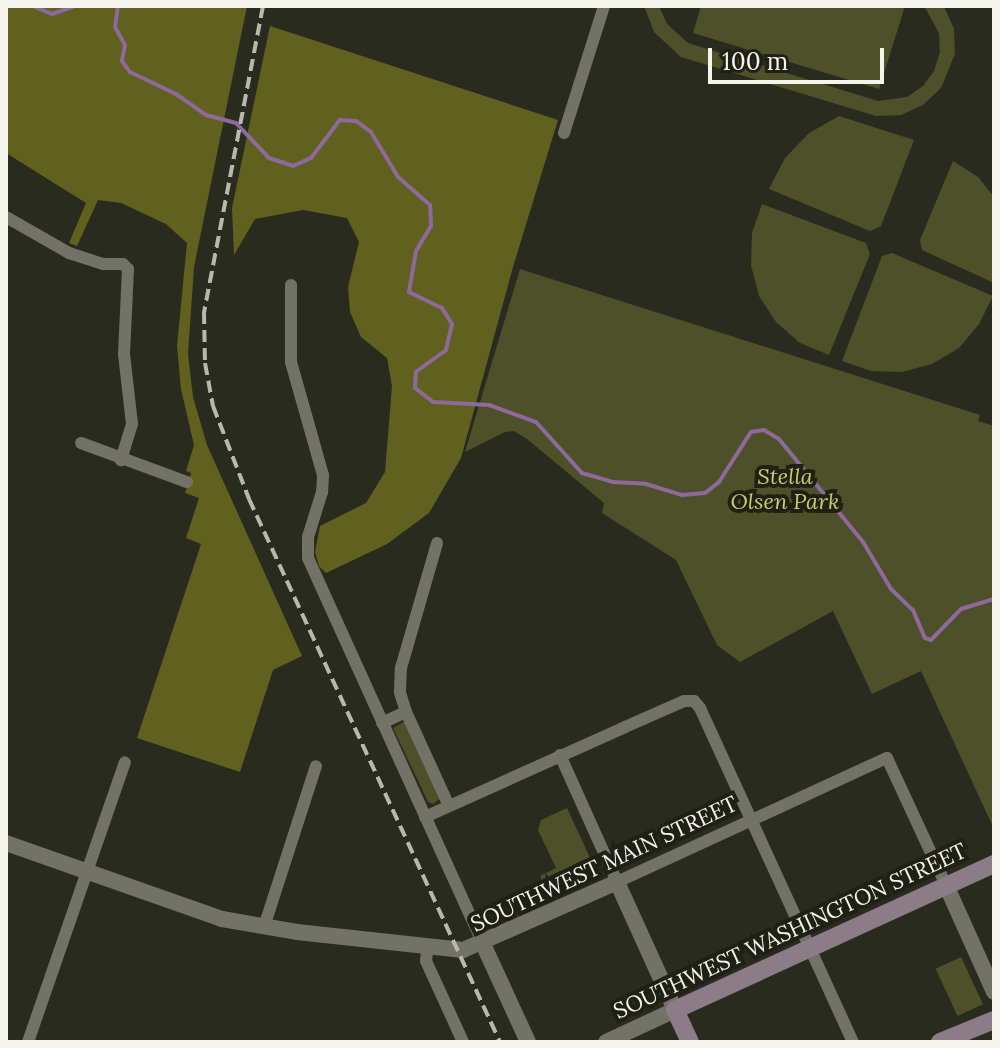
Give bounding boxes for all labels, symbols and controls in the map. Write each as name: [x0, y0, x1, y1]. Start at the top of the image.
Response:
scale bar: [712, 32, 888, 82]
text: 100 m: [722, 46, 788, 77]
park label: Stella Olsen Park: [731, 463, 839, 514]
street label: SOUTHWEST MAIN STREET: [466, 790, 742, 938]
street label: SOUTHWEST WASHINGTON STREET: [609, 837, 971, 1025]

